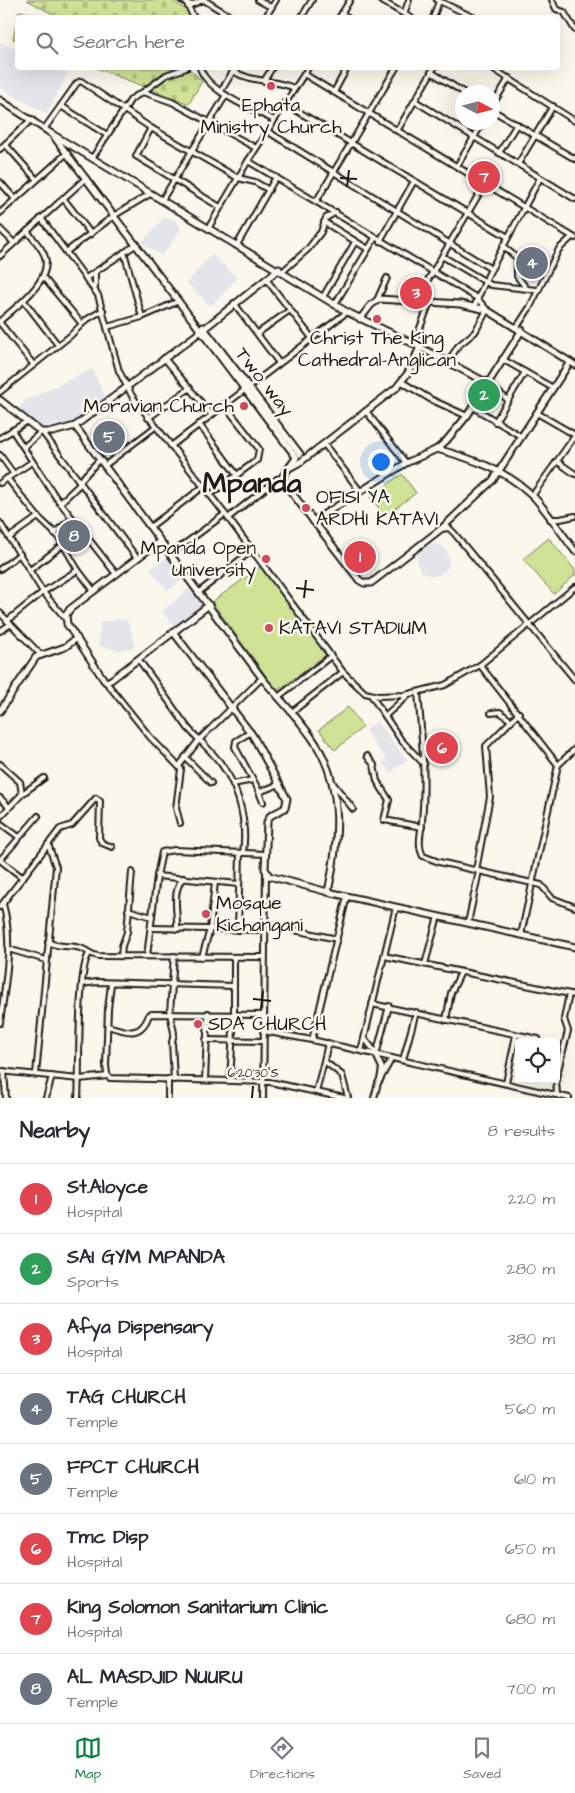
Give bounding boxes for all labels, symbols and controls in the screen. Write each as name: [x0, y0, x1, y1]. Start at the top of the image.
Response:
search box: [15, 15, 560, 70]
icon: search: [33, 29, 61, 57]
text: Search here: [73, 29, 185, 56]
marker: Ephata Ministry Church: [265, 80, 277, 92]
north arrow: [455, 85, 500, 130]
place label: Ephata Ministry Church: [200, 92, 342, 142]
pin: 7: [468, 158, 500, 196]
pin: 4: [516, 244, 548, 282]
pin: 3: [400, 274, 432, 312]
marker: Christ The King Cathedral-Anglican: [371, 313, 383, 325]
place label: Christ The King Cathedral-Anglican: [298, 325, 456, 375]
street label: Two way: [228, 342, 300, 423]
pin: 2: [468, 376, 500, 414]
place label: Moravian Church: [84, 393, 235, 420]
marker: Moravian Church: [238, 400, 250, 412]
pin: 5: [93, 418, 125, 456]
your location: [368, 449, 394, 475]
district label: Mpanda: [202, 463, 302, 504]
place label: OFISI YA ARDHI KATAVI: [316, 484, 439, 533]
marker: OFISI YA ARDHI KATAVI: [300, 502, 312, 514]
pin: 8: [58, 517, 90, 555]
place label: Mpanda Open University: [140, 535, 257, 585]
pin: 1: [344, 538, 376, 576]
marker: Mpanda Open University: [260, 553, 272, 565]
place label: KATAVI STADIUM: [279, 615, 427, 642]
marker: KATAVI STADIUM: [263, 622, 275, 634]
pin: 6: [426, 729, 458, 767]
place label: Mosque Kichangani: [216, 890, 303, 940]
marker: Mosque Kichangani: [200, 908, 212, 920]
place label: SDA CHURCH: [208, 1011, 326, 1038]
marker: SDA CHURCH: [192, 1018, 204, 1030]
map controls: [515, 1038, 560, 1083]
button: locate: [515, 1038, 560, 1083]
text: 6°20'30"S: [228, 1065, 279, 1082]
text: Nearby: [20, 1116, 90, 1145]
text: 8 results: [488, 1120, 555, 1142]
text: St.Aloyce: [67, 1174, 148, 1201]
text: 1: [35, 1188, 37, 1210]
text: 220 m: [508, 1188, 555, 1210]
text: Hospital: [67, 1201, 122, 1223]
text: SAI GYM MPANDA: [67, 1244, 225, 1271]
text: 2: [31, 1258, 41, 1280]
text: 280 m: [507, 1258, 555, 1280]
text: Sports: [67, 1271, 119, 1293]
text: Afya Dispensary: [67, 1314, 213, 1341]
text: 3: [32, 1328, 40, 1350]
text: 380 m: [508, 1328, 555, 1350]
text: Hospital: [67, 1341, 122, 1363]
text: TAG CHURCH: [67, 1384, 186, 1411]
text: 4: [31, 1398, 41, 1420]
text: 560 m: [505, 1398, 555, 1420]
text: Temple: [67, 1411, 118, 1433]
text: FPCT CHURCH: [67, 1454, 199, 1481]
text: 5: [30, 1468, 42, 1490]
text: 610 m: [514, 1468, 555, 1490]
text: Temple: [67, 1481, 118, 1503]
text: Tmc Disp: [67, 1524, 149, 1551]
text: 6: [31, 1538, 41, 1560]
text: 650 m: [505, 1538, 555, 1560]
text: Hospital: [67, 1551, 122, 1573]
text: King Solomon Sanitarium Clinic: [67, 1594, 328, 1621]
text: 7: [31, 1608, 41, 1630]
text: 680 m: [506, 1608, 555, 1630]
text: Hospital: [67, 1621, 122, 1643]
text: AL MASDJID NUURU: [67, 1664, 243, 1691]
text: 8: [31, 1678, 41, 1700]
text: 700 m: [506, 1678, 555, 1700]
text: Temple: [67, 1691, 118, 1713]
tab: Map: [74, 1734, 102, 1784]
tab: Directions: [250, 1734, 315, 1784]
tab: Saved: [463, 1734, 501, 1784]

